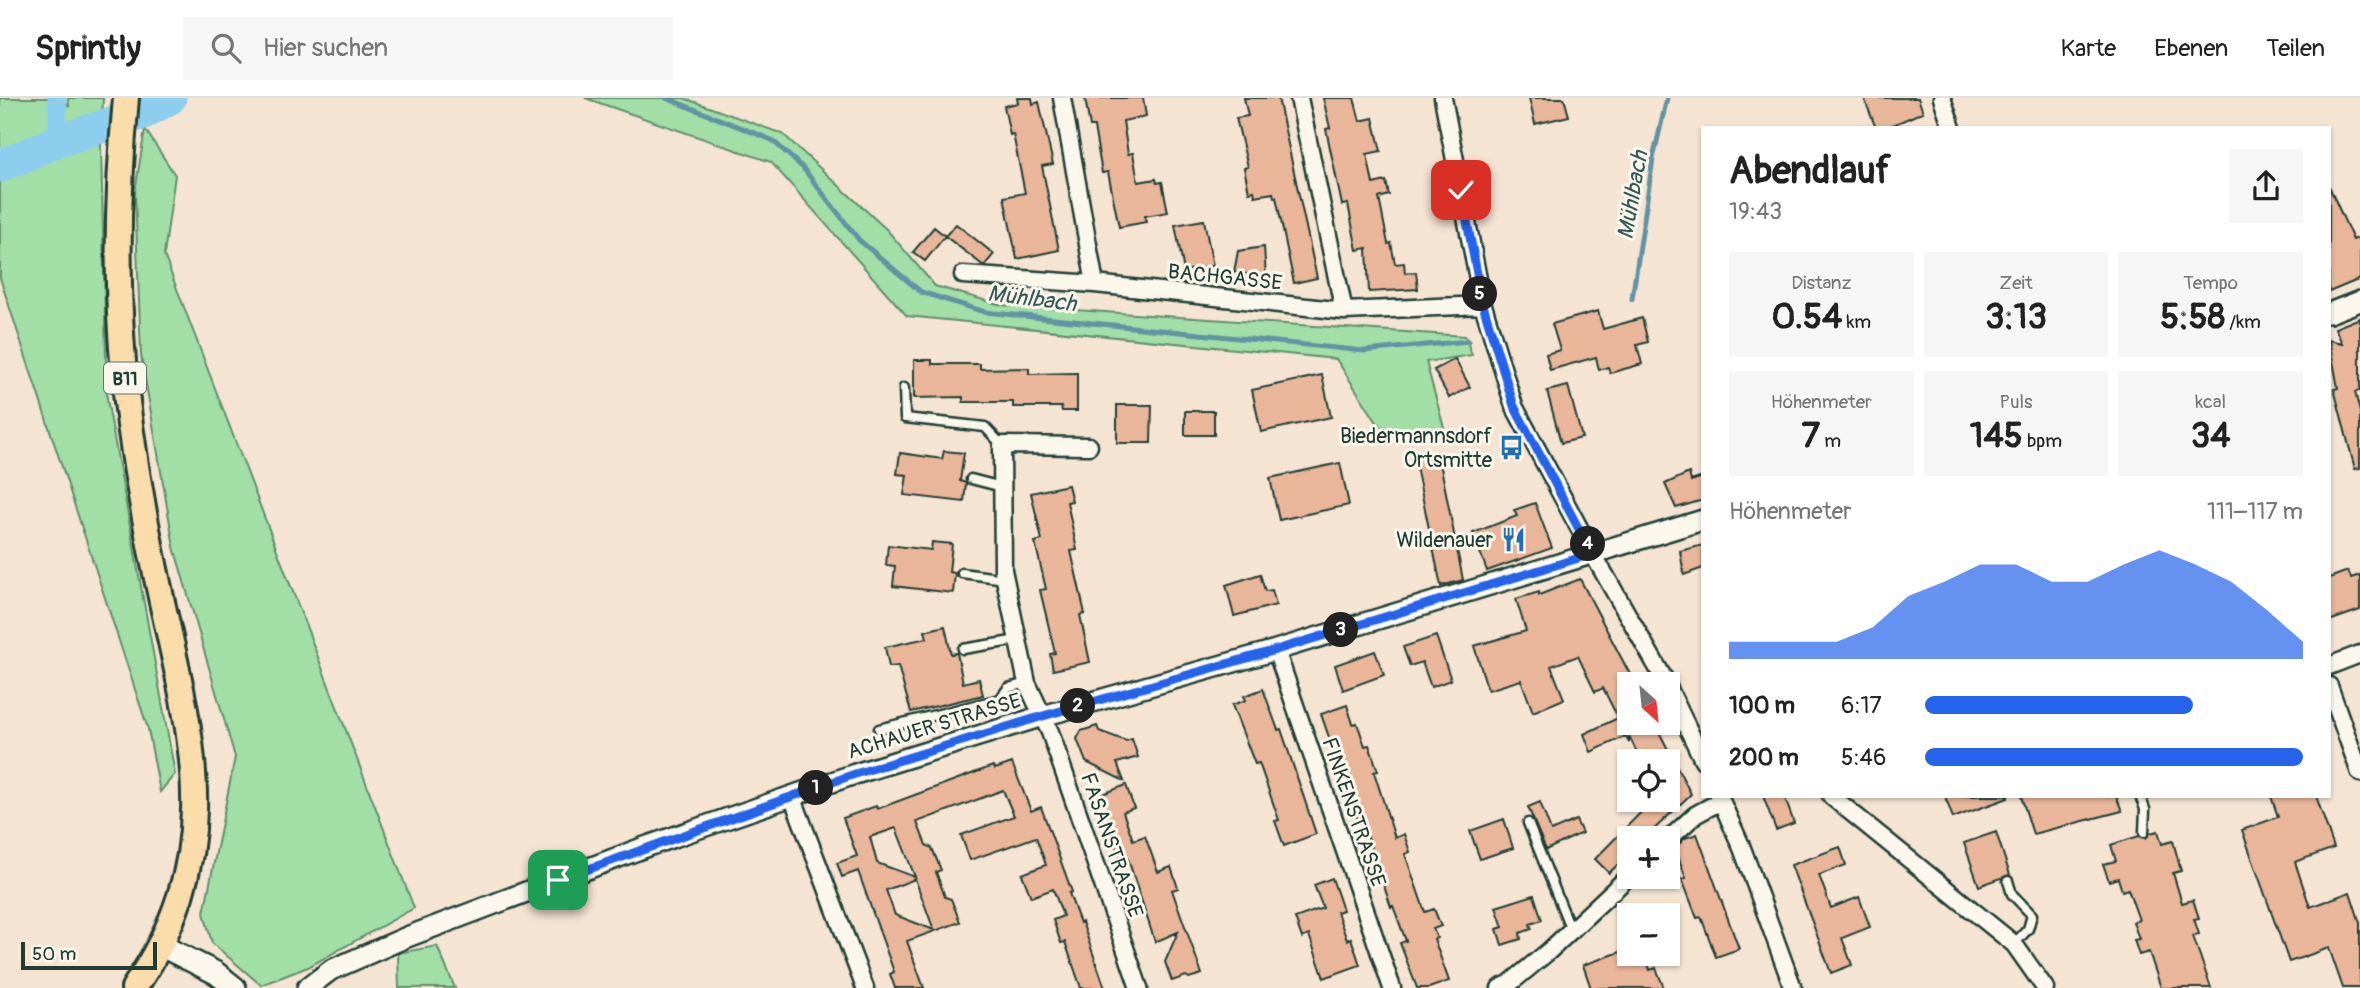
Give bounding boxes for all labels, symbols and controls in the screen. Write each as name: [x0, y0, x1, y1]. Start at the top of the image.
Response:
search box: [183, 17, 673, 80]
text: Sprintly: [35, 28, 141, 69]
icon: search: [207, 29, 245, 67]
text: Hier suchen: [263, 32, 388, 64]
text: Karte: [2061, 34, 2116, 63]
text: Ebenen: [2154, 34, 2228, 63]
text: Teilen: [2266, 34, 2325, 63]
water label: Mühlbach: [1610, 147, 1655, 242]
text: Abendlauf: [1729, 147, 1891, 195]
button: share: [2229, 149, 2303, 223]
pin: [1431, 160, 1491, 220]
icon: check: [1442, 171, 1480, 209]
text: 19:43: [1729, 197, 1782, 226]
street label: BACHGASSE: [1166, 258, 1283, 297]
text: Distanz: [1791, 271, 1852, 295]
text: Zeit: [1999, 271, 2033, 295]
text: Tempo: [2183, 271, 2238, 295]
pin: 5: [1462, 276, 1498, 312]
water label: Mühlbach: [986, 279, 1079, 318]
text: 5: [1474, 281, 1485, 305]
text: 0.54: [1771, 295, 1842, 339]
text: 3:13: [1985, 295, 2047, 339]
text: 5:58: [2160, 295, 2225, 339]
text: km: [1842, 310, 1871, 334]
text: /km: [2225, 310, 2261, 334]
road number: B11: [104, 362, 146, 394]
text: Höhenmeter: [1771, 390, 1872, 414]
text: Puls: [1999, 390, 2033, 414]
text: kcal: [2195, 390, 2226, 414]
text: 7: [1802, 414, 1820, 458]
text: 145: [1970, 414, 2023, 458]
text: 34: [2191, 414, 2231, 458]
place label: Biedermannsdorf Ortsmitte: [1340, 423, 1493, 474]
text: m: [1820, 429, 1841, 453]
text: bpm: [2023, 429, 2062, 453]
bus stop icon: Biedermannsdorf Ortsmitte: [1498, 434, 1526, 462]
text: Höhenmeter: [1729, 497, 1851, 526]
text: 111–117 m: [2207, 497, 2303, 526]
restaurant icon: Wildenauer: [1499, 526, 1527, 554]
pin: 4: [1570, 526, 1606, 562]
place label: Wildenauer: [1396, 527, 1493, 554]
text: 4: [1582, 531, 1593, 555]
pin: 3: [1324, 612, 1358, 648]
text: 3: [1335, 617, 1346, 641]
north arrow: [1617, 672, 1680, 735]
map controls: [1617, 672, 1680, 966]
street label: ACHAUER STRASSE: [844, 687, 1024, 766]
pin: 2: [1060, 688, 1096, 724]
text: 100 m: [1729, 691, 1795, 720]
text: 6:17: [1841, 691, 1882, 720]
text: 2: [1072, 693, 1083, 717]
street label: FINKENSTRASSE: [1315, 734, 1392, 890]
text: 200 m: [1729, 743, 1799, 772]
text: 5:46: [1841, 743, 1886, 772]
button: locate: [1617, 749, 1680, 812]
street label: FASANSTRASSE: [1074, 769, 1149, 921]
pin: 1: [798, 770, 834, 806]
text: 1: [812, 775, 819, 799]
button: +: [1617, 826, 1680, 889]
pin: [528, 850, 588, 910]
icon: arrive: [539, 861, 577, 899]
button: −: [1617, 903, 1680, 966]
scale bar: [21, 939, 158, 971]
text: 50 m: [32, 942, 76, 966]

